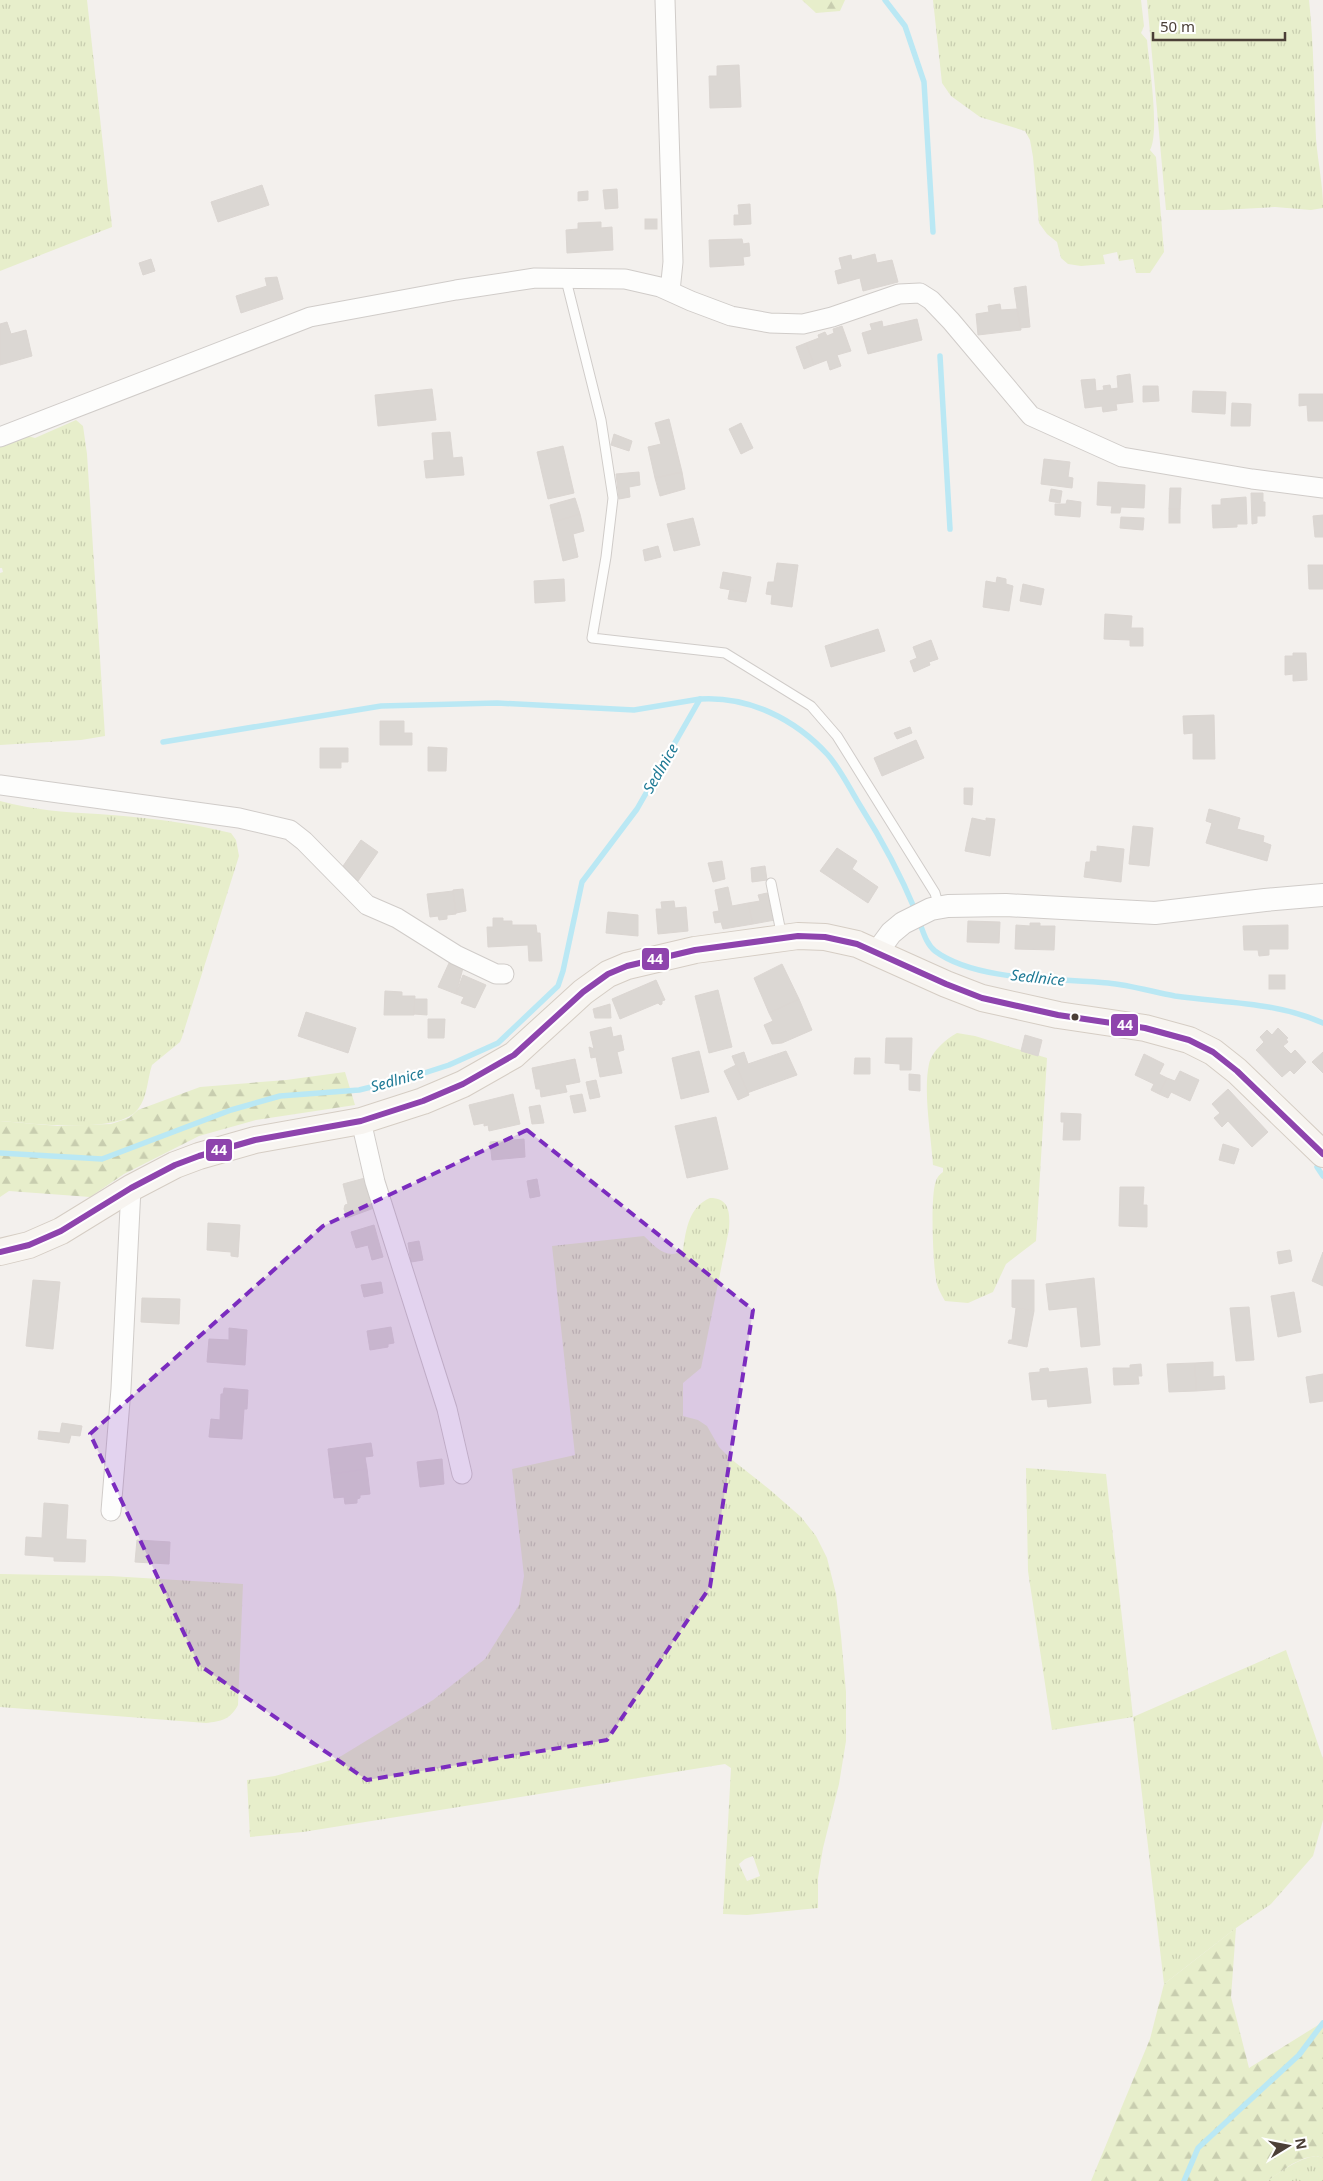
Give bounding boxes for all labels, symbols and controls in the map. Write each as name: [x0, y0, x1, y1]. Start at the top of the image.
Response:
scale bar: [1153, 10, 1286, 42]
text: 50 m: [1160, 16, 1195, 36]
water label: Sedlnice: [638, 739, 683, 797]
line badge: 44: [641, 947, 670, 971]
text: 44: [647, 949, 663, 968]
water label: Sedlnice: [1010, 964, 1067, 990]
unlabelled marker: [1070, 1012, 1080, 1022]
line badge: 44: [1110, 1013, 1139, 1037]
text: 44: [1117, 1015, 1133, 1034]
water label: Sedlnice: [368, 1062, 426, 1096]
line badge: 44: [205, 1138, 233, 1162]
text: 44: [211, 1140, 227, 1159]
north arrow: [1263, 2121, 1313, 2171]
text: N: [1291, 2136, 1312, 2151]

